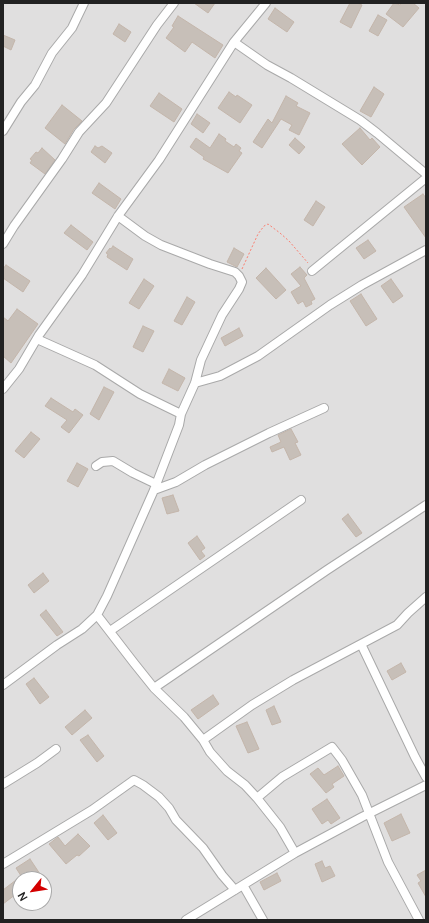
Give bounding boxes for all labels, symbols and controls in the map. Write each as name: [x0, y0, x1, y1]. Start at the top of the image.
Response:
north arrow: [12, 871, 52, 911]
text: N: [14, 890, 31, 904]

